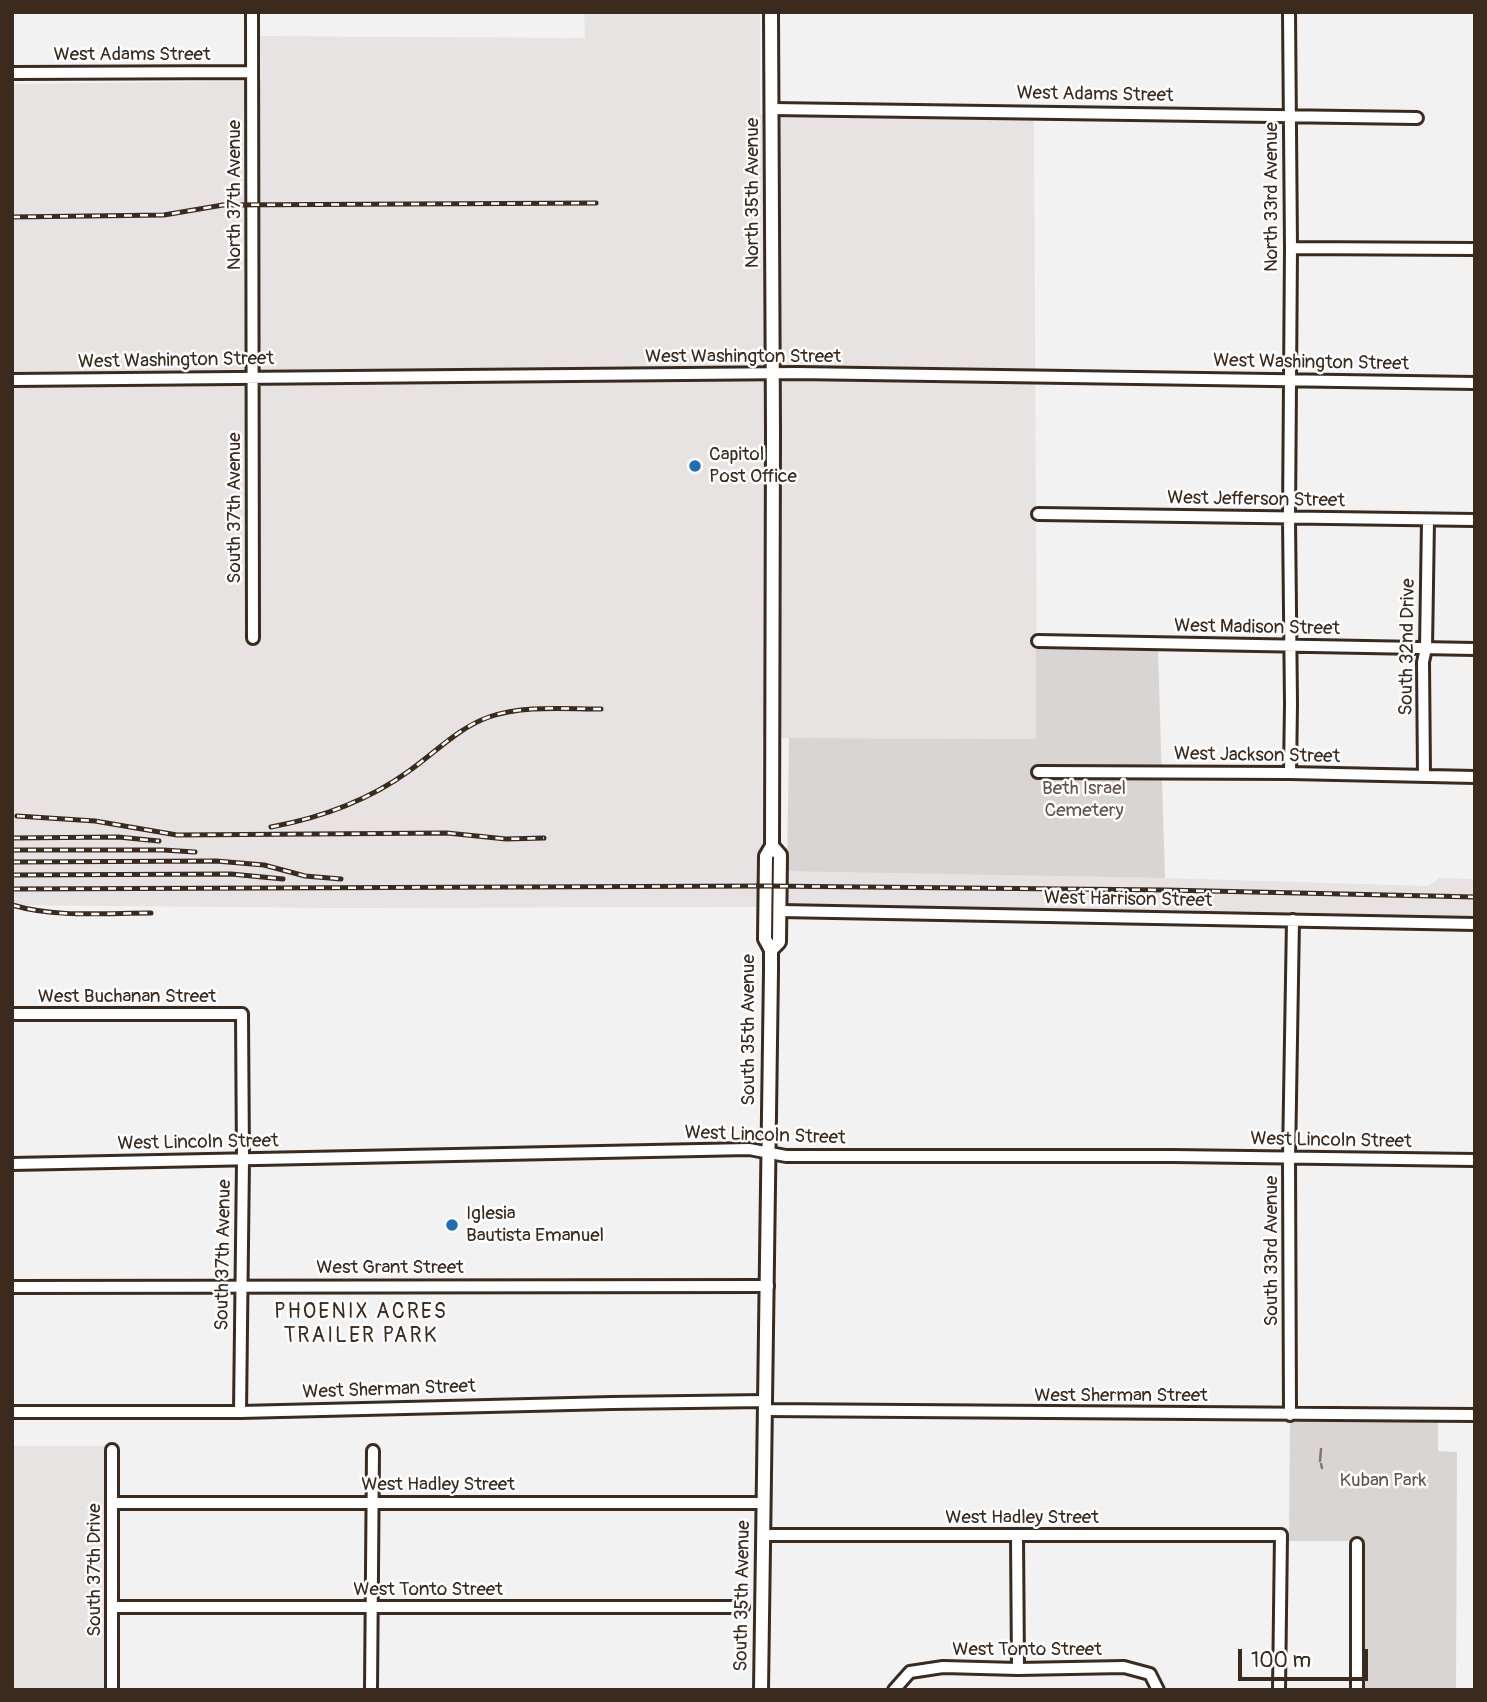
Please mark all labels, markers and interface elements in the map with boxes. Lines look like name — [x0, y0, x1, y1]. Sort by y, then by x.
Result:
street label: West Adams Street — [53, 44, 211, 66]
street label: West Adams Street — [1016, 82, 1174, 108]
street label: North 35th Avenue — [742, 118, 764, 268]
street label: North 37th Avenue — [224, 120, 246, 270]
street label: North 33rd Avenue — [1261, 122, 1283, 272]
street label: West Washington Street — [645, 346, 841, 368]
street label: West Washington Street — [78, 348, 274, 374]
street label: West Washington Street — [1213, 350, 1409, 376]
street label: South 37th Avenue — [224, 432, 246, 584]
place label: Capitol Post Office — [709, 444, 797, 488]
marker: Capitol Post Office — [687, 458, 703, 474]
street label: West Jefferson Street — [1167, 487, 1345, 513]
street label: South 32nd Drive — [1395, 578, 1421, 716]
street label: West Madison Street — [1174, 615, 1340, 641]
street label: West Jackson Street — [1174, 743, 1340, 769]
park label: Beth Israel Cemetery — [1042, 778, 1126, 822]
street label: West Harrison Street — [1044, 887, 1212, 913]
street label: South 35th Avenue — [738, 954, 760, 1106]
street label: West Buchanan Street — [38, 986, 216, 1008]
street label: West Lincoln Street — [684, 1122, 846, 1150]
street label: West Lincoln Street — [1250, 1128, 1412, 1154]
street label: West Lincoln Street — [117, 1130, 279, 1156]
street label: South 33rd Avenue — [1261, 1176, 1283, 1326]
street label: South 37th Avenue — [211, 1179, 237, 1331]
place label: Iglesia Bautista Emanuel — [466, 1203, 604, 1247]
marker: Iglesia Bautista Emanuel — [444, 1217, 460, 1233]
street label: West Grant Street — [316, 1257, 464, 1279]
district label: PHOENIX ACRES TRAILER PARK — [276, 1300, 446, 1350]
street label: West Sherman Street — [302, 1376, 476, 1404]
street label: West Sherman Street — [1034, 1385, 1208, 1407]
park label: Kuban Park — [1340, 1470, 1426, 1492]
street label: West Hadley Street — [361, 1474, 515, 1496]
street label: South 37th Drive — [84, 1503, 106, 1637]
street label: West Hadley Street — [945, 1507, 1099, 1529]
street label: South 35th Avenue — [730, 1520, 756, 1672]
street label: West Tonto Street — [353, 1579, 503, 1601]
scale bar — [1242, 1636, 1372, 1680]
street label: West Tonto Street — [952, 1639, 1102, 1661]
text: 100 m — [1251, 1647, 1311, 1674]

